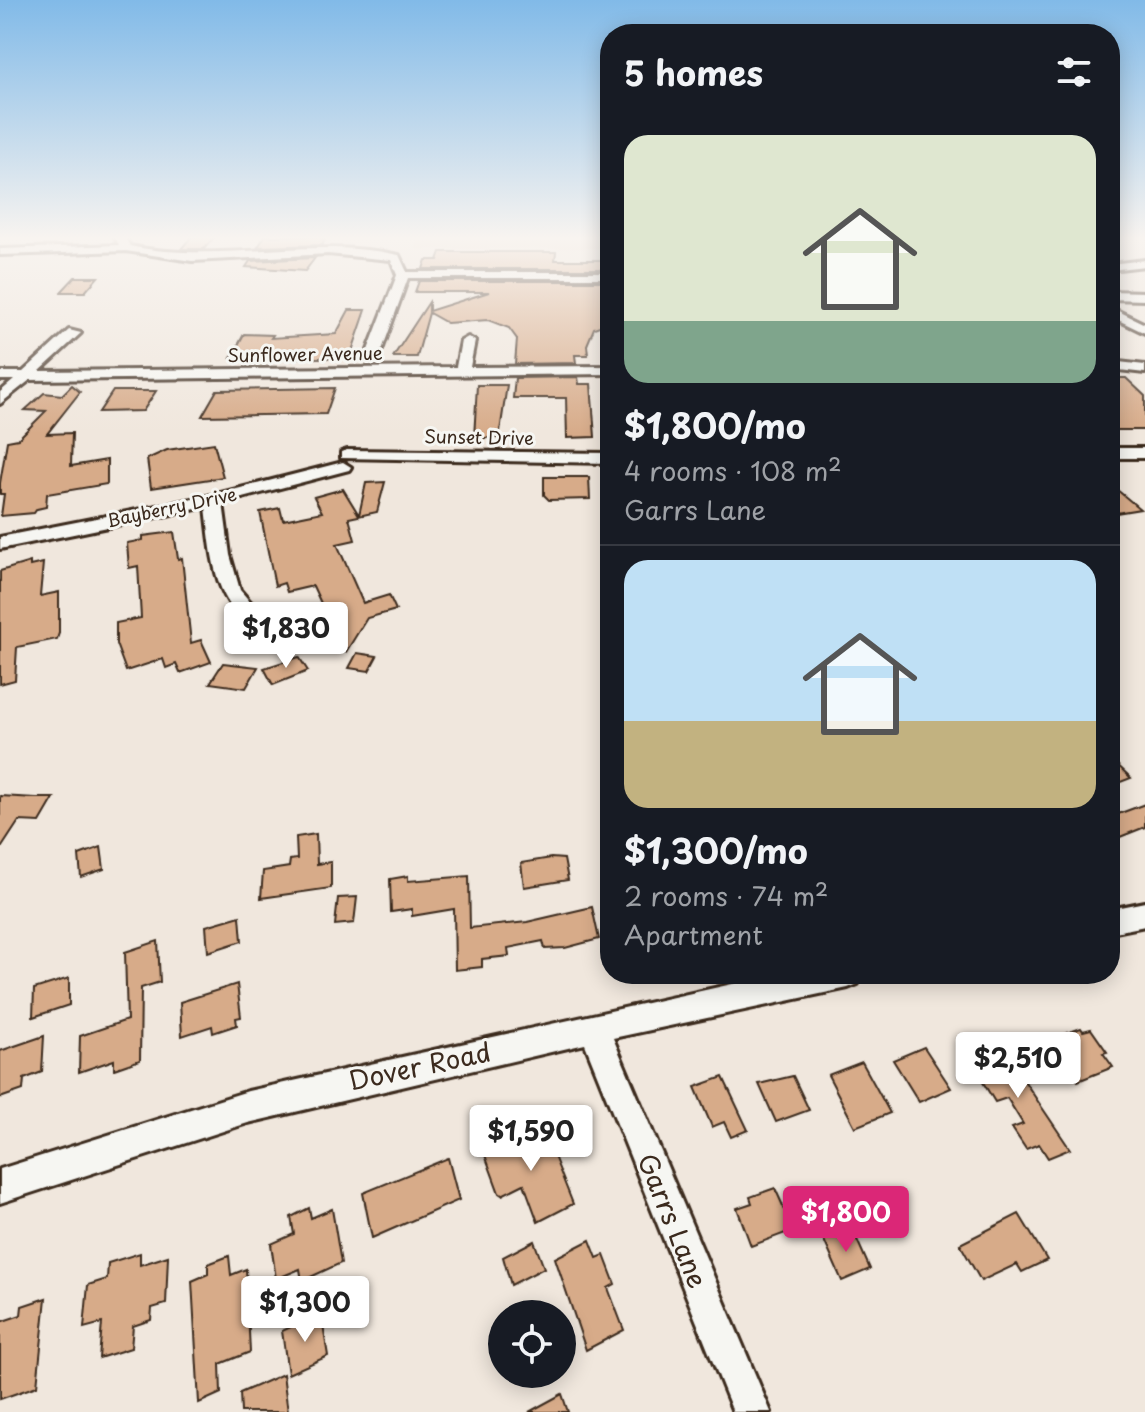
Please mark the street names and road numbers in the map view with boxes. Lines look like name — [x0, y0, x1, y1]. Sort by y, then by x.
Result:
street label: Sunflower Avenue — [227, 339, 383, 368]
street label: Sunset Drive — [424, 422, 534, 451]
street label: Bayberry Drive — [104, 480, 239, 533]
street label: Dover Road — [345, 1032, 494, 1100]
street label: Garrs Lane — [629, 1147, 718, 1294]

